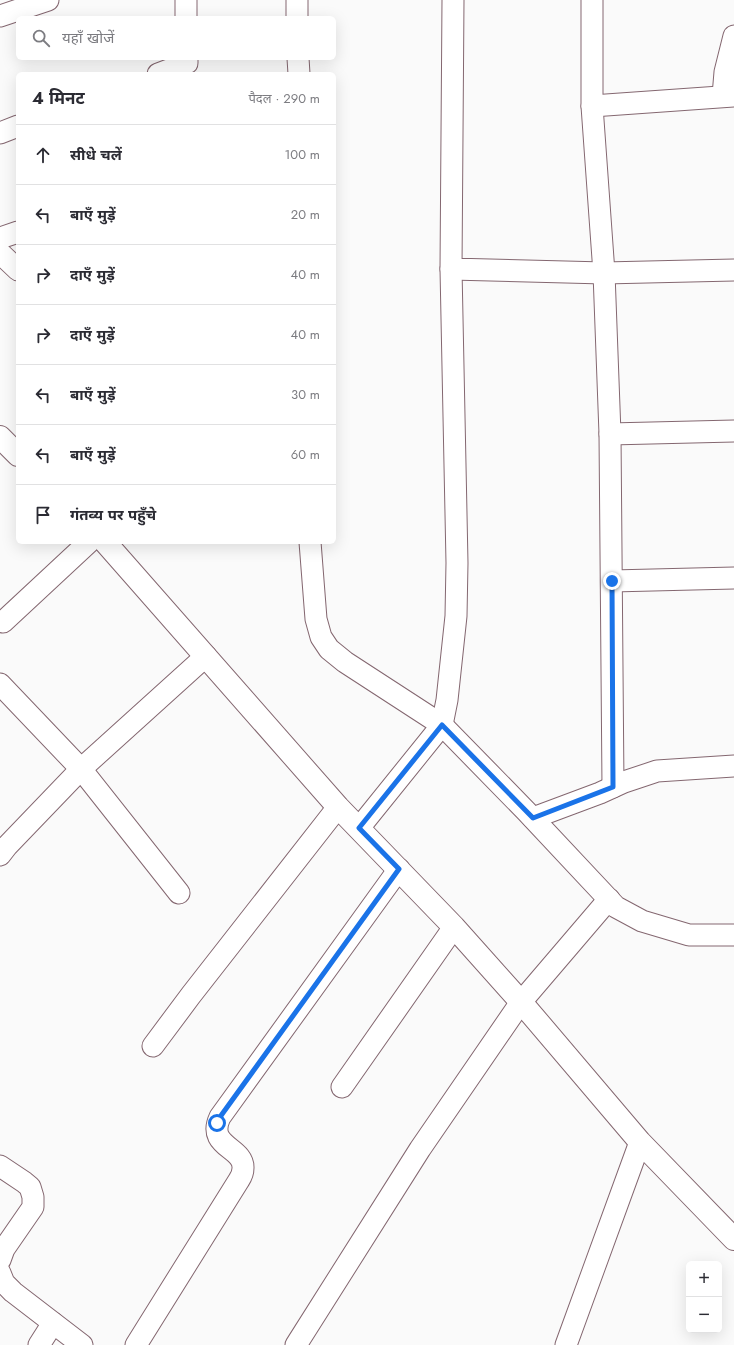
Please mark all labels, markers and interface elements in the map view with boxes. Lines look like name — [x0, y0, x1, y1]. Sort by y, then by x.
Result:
search box — [16, 16, 336, 60]
icon: search — [30, 27, 52, 49]
text: यहाँ खोजें — [62, 27, 114, 49]
text: 4 मिनट — [32, 86, 85, 110]
text: पैदल · 290 m — [248, 89, 320, 108]
icon: ahead — [32, 144, 54, 166]
text: सीधे चलें — [70, 144, 122, 166]
text: 100 m — [285, 145, 320, 164]
icon: left — [32, 204, 54, 226]
text: बाएँ मुड़ें — [70, 204, 116, 226]
text: 20 m — [291, 205, 320, 224]
icon: right — [32, 264, 54, 286]
text: दाएँ मुड़ें — [70, 264, 115, 286]
text: 40 m — [291, 265, 320, 284]
icon: right — [32, 324, 54, 346]
text: दाएँ मुड़ें — [70, 324, 115, 346]
text: 40 m — [291, 325, 320, 344]
icon: left — [32, 384, 54, 406]
text: बाएँ मुड़ें — [70, 384, 116, 406]
text: 30 m — [291, 385, 320, 404]
icon: left — [32, 444, 54, 466]
text: बाएँ मुड़ें — [70, 444, 116, 466]
text: 60 m — [291, 445, 320, 464]
icon: arrive — [32, 504, 54, 526]
text: गंतव्य पर पहुँचे — [70, 504, 156, 526]
route end — [603, 572, 621, 590]
route start — [208, 1114, 226, 1132]
map controls — [686, 1261, 722, 1333]
button: + — [686, 1261, 722, 1297]
button: − — [686, 1297, 722, 1333]

